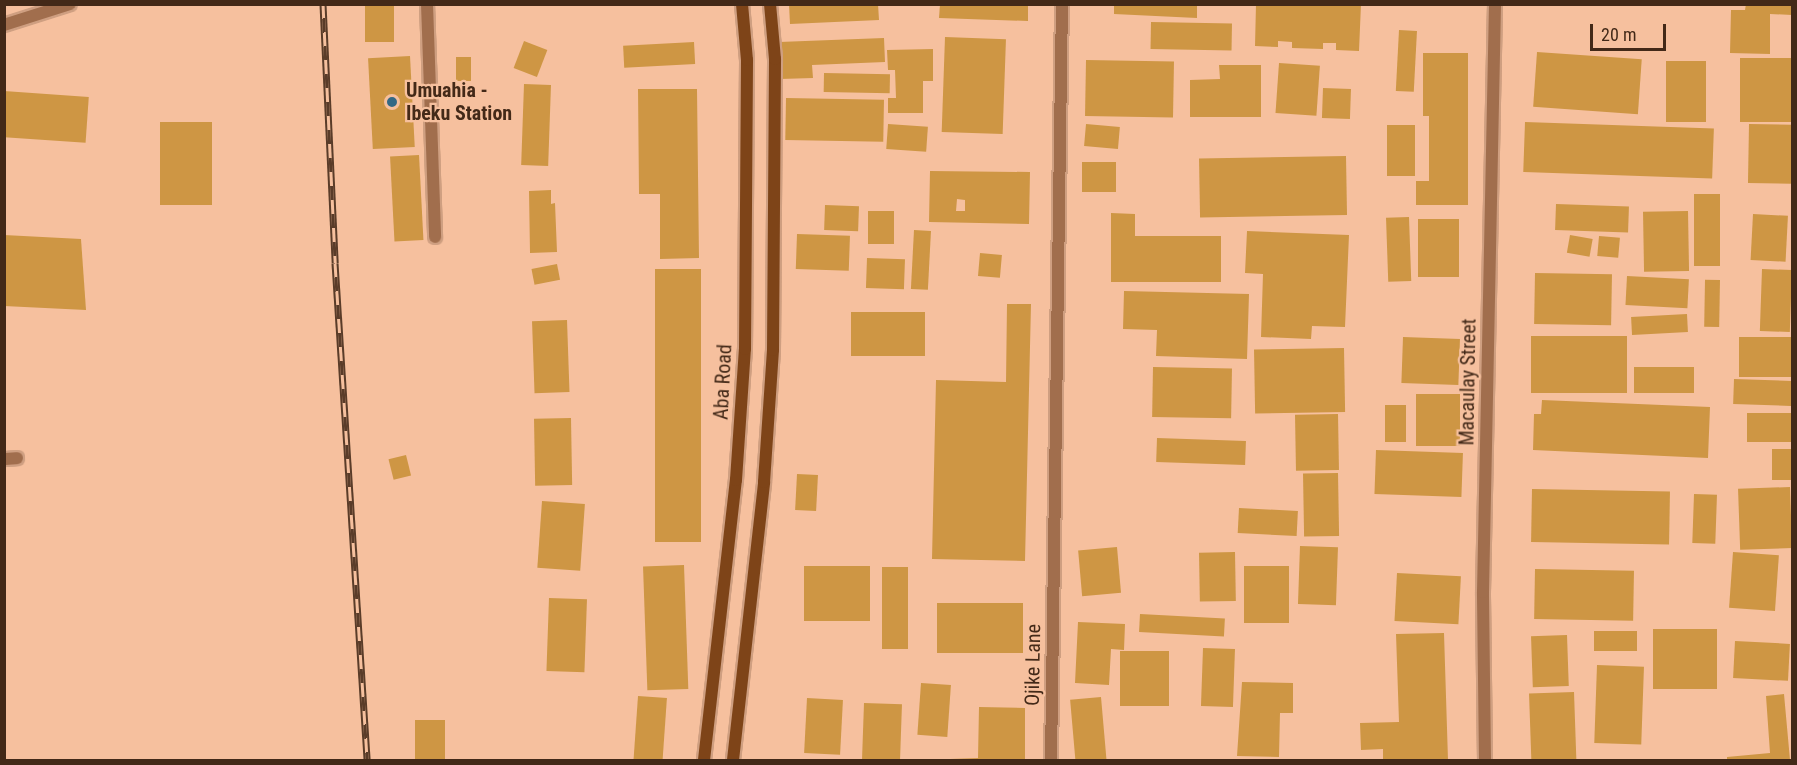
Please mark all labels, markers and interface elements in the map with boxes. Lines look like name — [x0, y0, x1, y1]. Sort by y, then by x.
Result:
scale bar — [1593, 12, 1670, 50]
text: 20 m — [1601, 24, 1636, 45]
place label: Umuahia - Ibeku Station — [406, 78, 512, 125]
marker: Umuahia - Ibeku Station — [383, 93, 401, 111]
street label: Macaulay Street — [1455, 318, 1481, 446]
street label: Aba Road — [709, 344, 737, 420]
street label: Ojike Lane — [1020, 624, 1046, 706]

